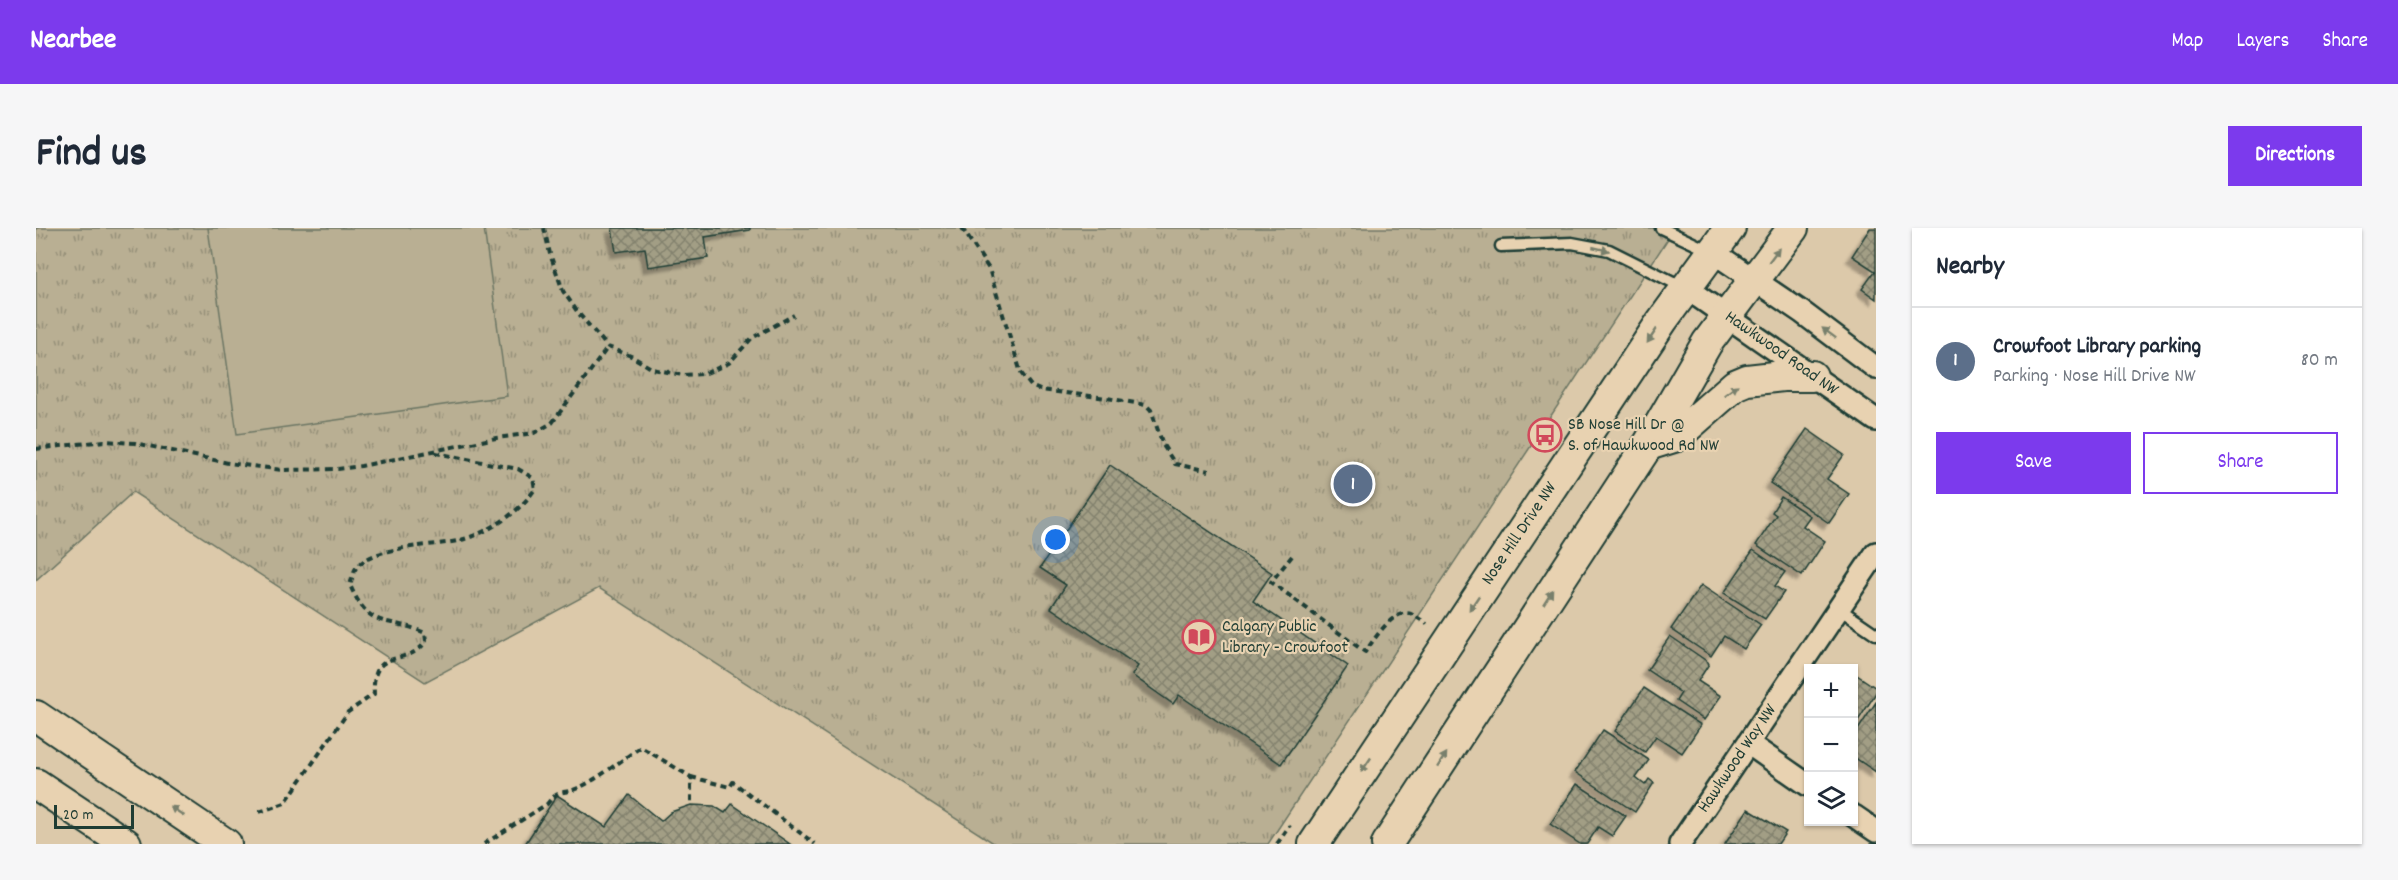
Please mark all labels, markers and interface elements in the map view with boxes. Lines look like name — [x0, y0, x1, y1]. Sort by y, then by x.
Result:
text: Nearbee — [30, 22, 116, 62]
text: Map — [2172, 27, 2203, 57]
text: Layers — [2236, 27, 2289, 57]
text: Share — [2322, 27, 2368, 57]
text: Find us — [36, 126, 147, 186]
button: Directions — [2228, 126, 2362, 186]
one-way arrow — [1592, 244, 1610, 254]
one-way arrow — [1768, 247, 1780, 263]
text: Nearby — [1936, 249, 2004, 286]
street label: Hawkwood Road NW — [1719, 305, 1844, 403]
one-way arrow — [1646, 327, 1658, 343]
one-way arrow — [1822, 327, 1837, 339]
text: Crowfoot Library parking — [1993, 332, 2201, 363]
text: 1 — [1953, 347, 1958, 375]
text: 80 m — [2301, 347, 2338, 375]
text: Parking · Nose Hill Drive NW — [1993, 363, 2196, 391]
one-way arrow — [1723, 385, 1738, 397]
place label: SB Nose Hill Dr @ S. of Hawkwood Rd NW — [1568, 413, 1720, 459]
bus stop icon: SB Nose Hill Dr @ S. of Hawkwood Rd NW — [1527, 417, 1563, 453]
button: Save — [1936, 432, 2131, 494]
button: Share — [2143, 432, 2338, 494]
pin: 1 — [1334, 462, 1372, 506]
street label: Nose Hill Drive NW — [1476, 477, 1564, 591]
your location — [1041, 525, 1070, 554]
one-way arrow — [1543, 588, 1554, 605]
one-way arrow — [1469, 595, 1480, 611]
place label: Calgary Public Library - Crowfoot — [1222, 615, 1348, 661]
library icon: Calgary Public Library - Crowfoot — [1181, 619, 1217, 655]
map controls — [1804, 664, 1858, 826]
button: + — [1804, 664, 1858, 718]
street label: Hawkwood Way NW — [1692, 699, 1784, 818]
button: − — [1804, 718, 1858, 772]
one-way arrow — [1436, 752, 1447, 768]
one-way arrow — [1361, 757, 1372, 774]
button: layers — [1804, 772, 1858, 826]
scale bar — [54, 802, 134, 830]
text: 20 m — [63, 804, 93, 827]
one-way arrow — [169, 806, 185, 817]

